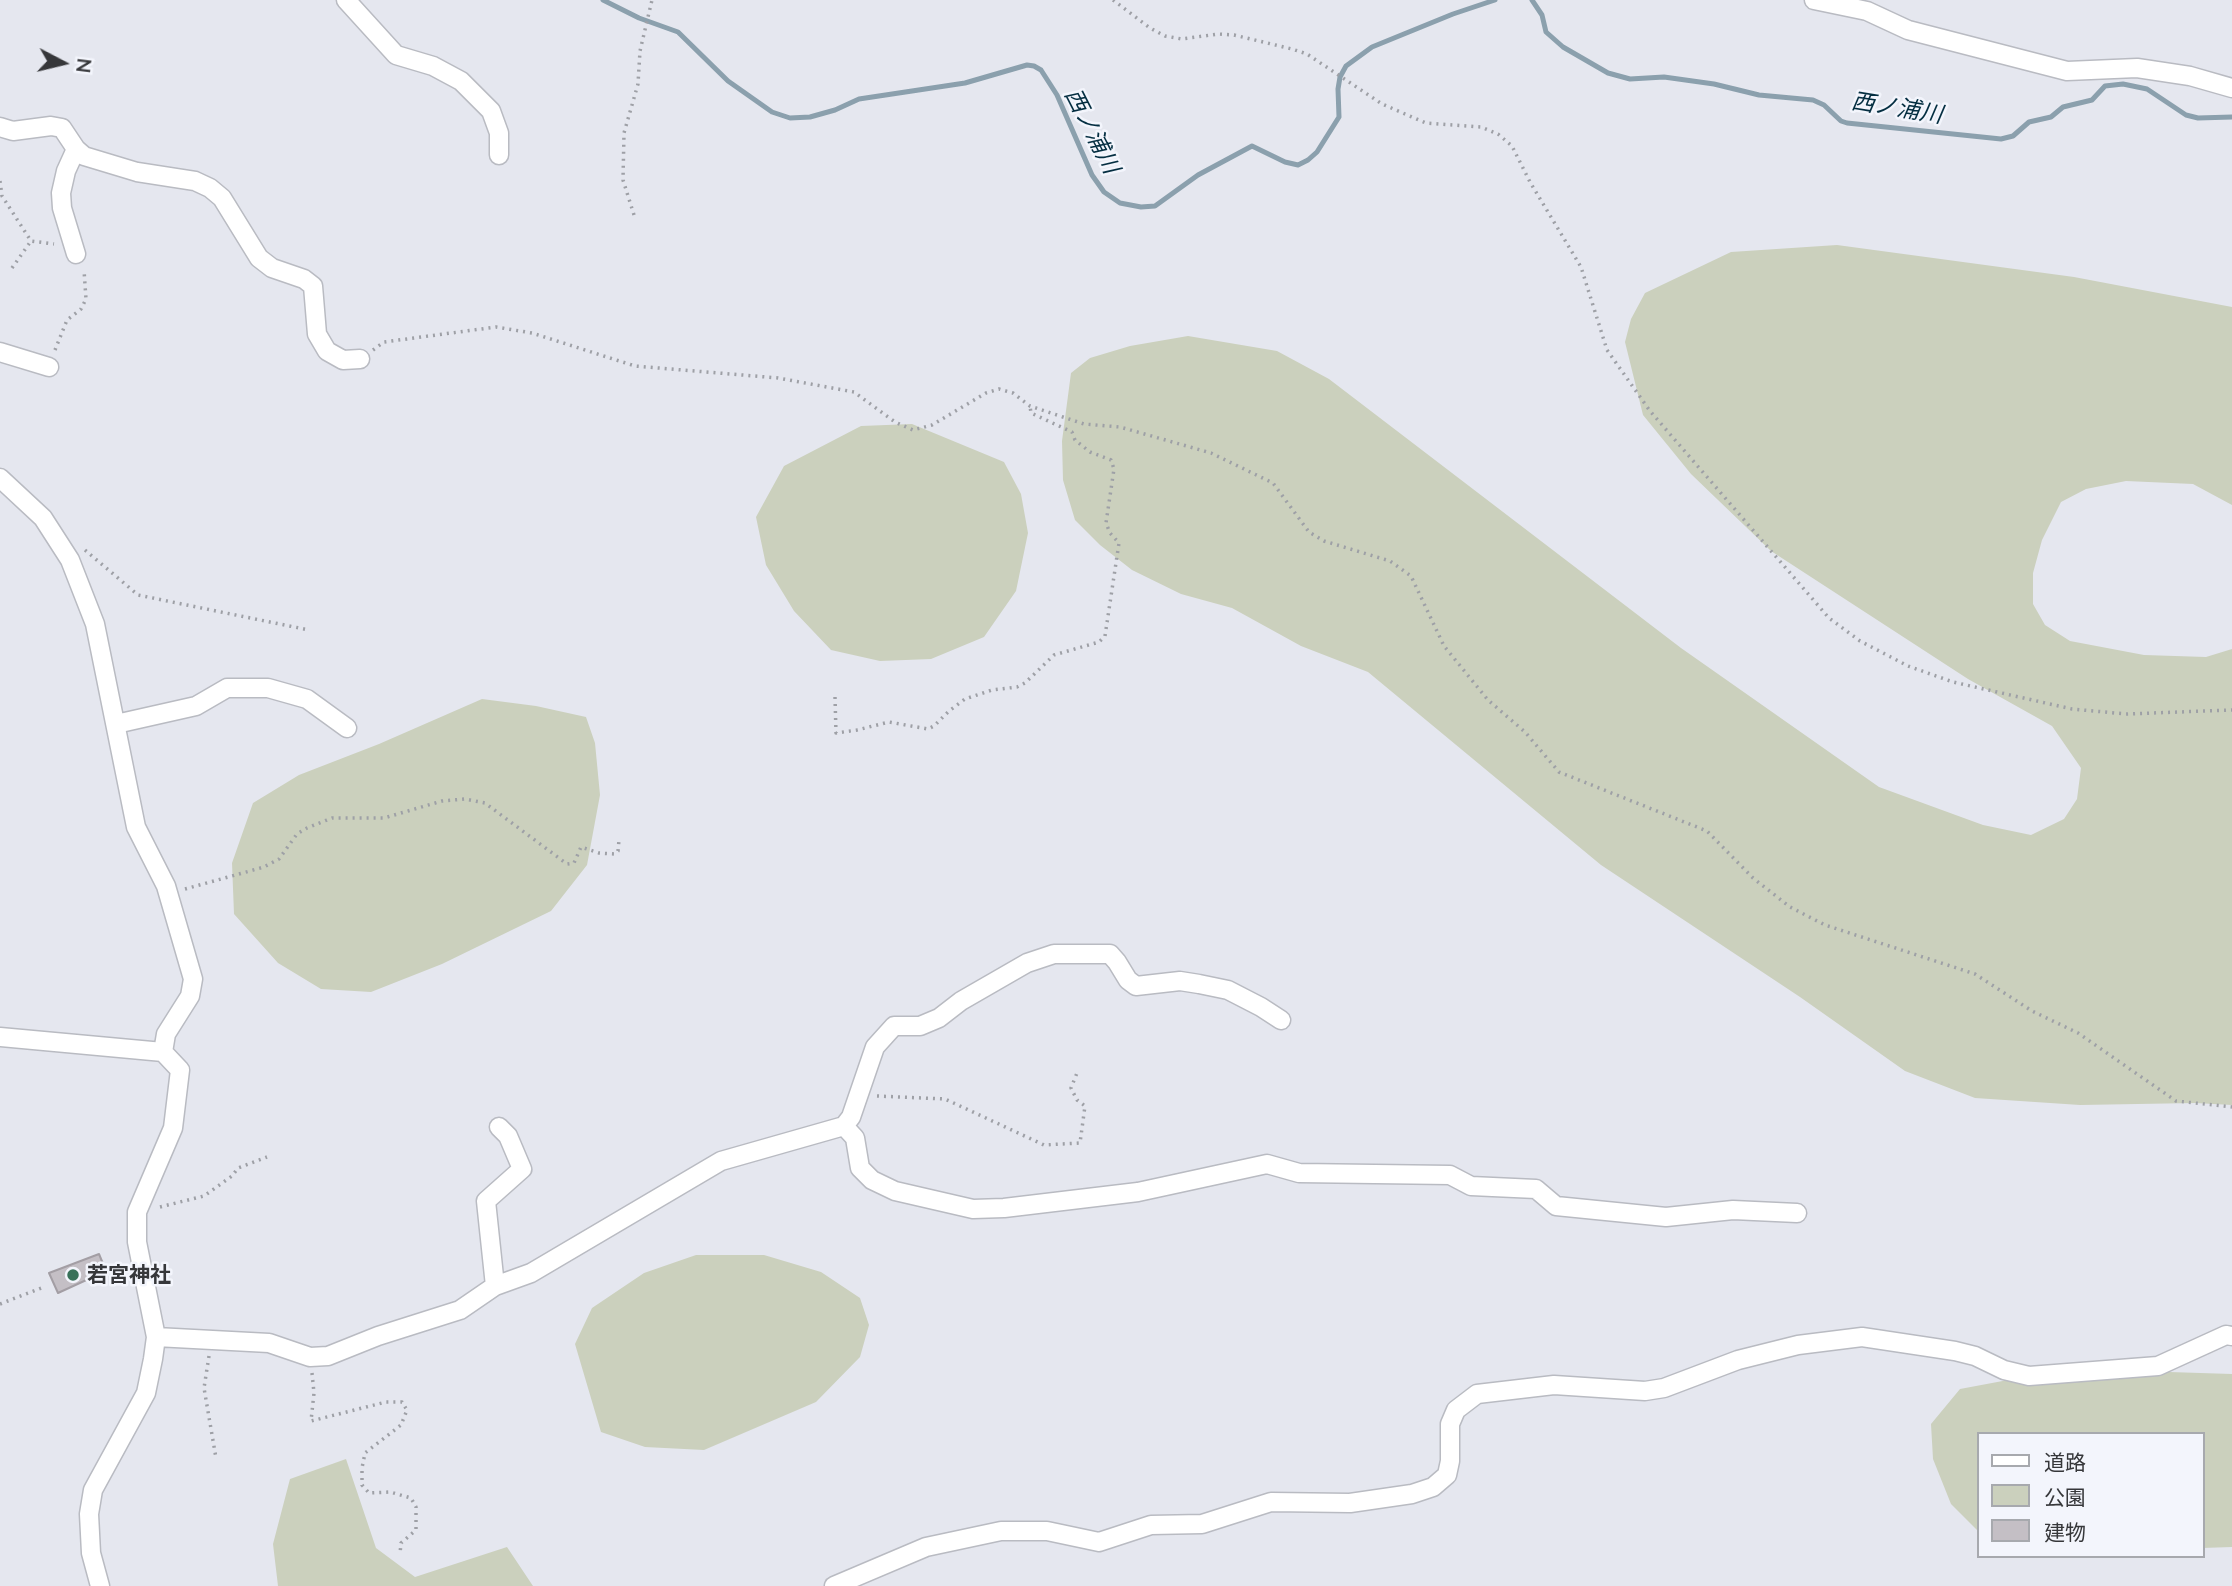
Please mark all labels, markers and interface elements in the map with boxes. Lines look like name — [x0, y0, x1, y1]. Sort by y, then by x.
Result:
north arrow — [28, 28, 98, 98]
text: N — [72, 57, 97, 74]
water label: 西ノ浦川 — [1059, 84, 1125, 178]
water label: 西ノ浦川 — [1849, 87, 1945, 129]
place label: 若宮神社 — [87, 1262, 171, 1288]
marker: 若宮神社 — [65, 1267, 81, 1283]
legend — [1976, 1432, 2204, 1558]
text: 道路 — [2044, 1449, 2086, 1474]
text: 公園 — [2044, 1484, 2086, 1509]
text: 建物 — [2044, 1519, 2086, 1544]

